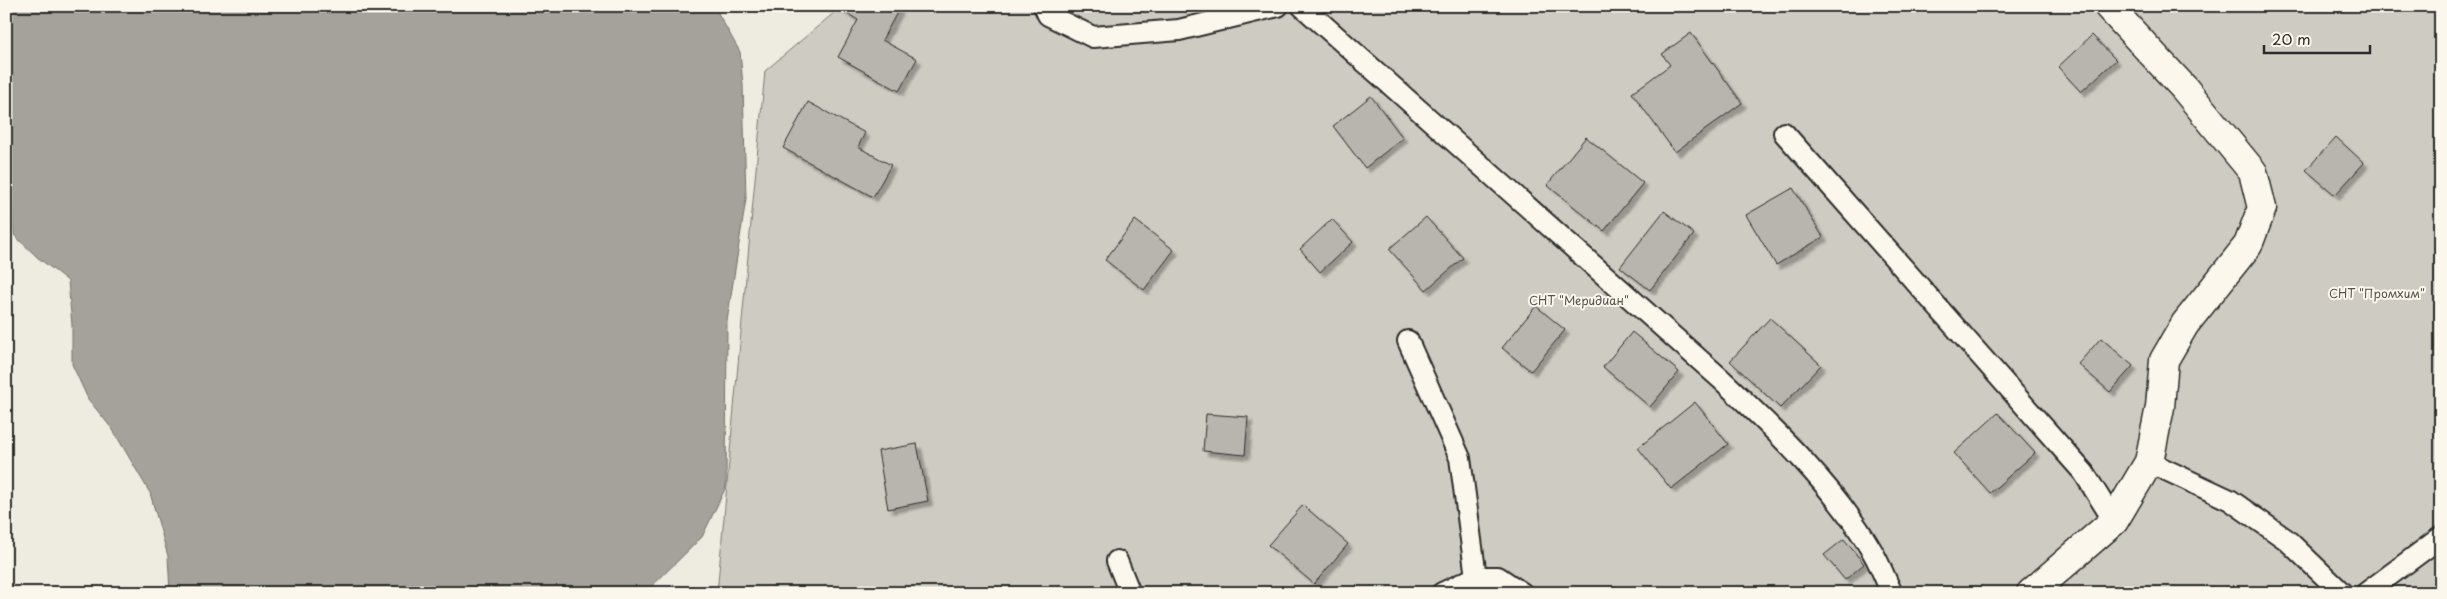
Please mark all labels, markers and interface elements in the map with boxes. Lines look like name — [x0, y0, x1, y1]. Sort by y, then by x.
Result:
scale bar — [2264, 22, 2371, 54]
text: 20 m — [2272, 27, 2311, 50]
park label: СНТ "Промхим" — [2329, 284, 2425, 302]
park label: СНТ "Меридиан" — [1529, 291, 1629, 309]

